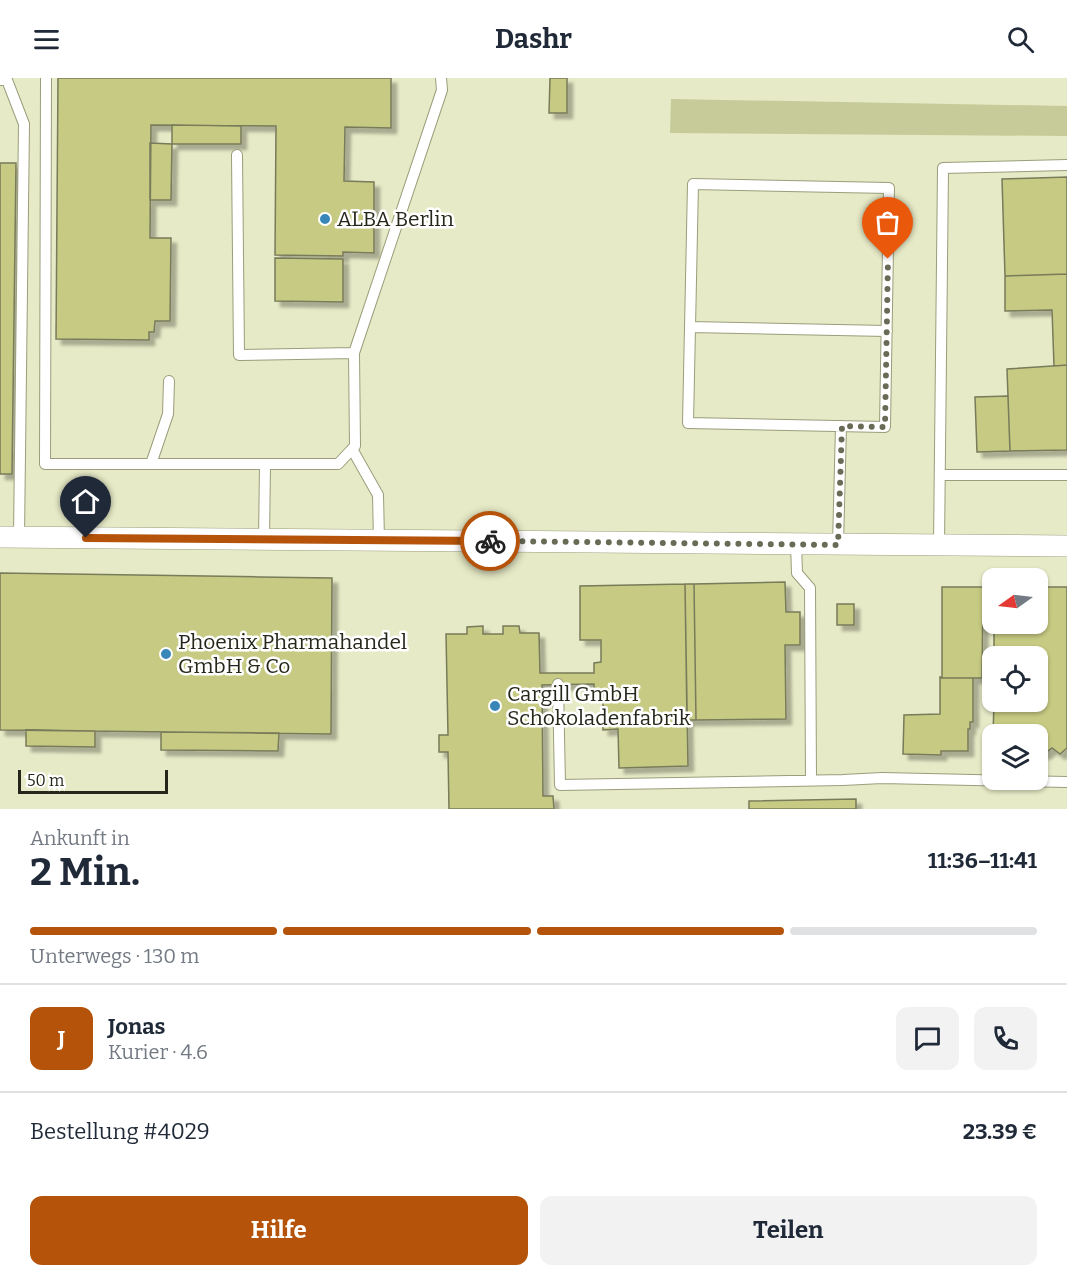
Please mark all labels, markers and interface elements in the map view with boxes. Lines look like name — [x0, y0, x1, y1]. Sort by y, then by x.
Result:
icon: menu — [30, 23, 63, 56]
text: Dashr — [495, 23, 572, 55]
icon: search — [1004, 23, 1037, 56]
pin — [862, 197, 913, 259]
place label: ALBA Berlin — [337, 206, 454, 232]
icon: bag — [871, 206, 904, 239]
marker: ALBA Berlin — [318, 212, 332, 226]
pin — [60, 476, 111, 538]
icon: home — [69, 485, 102, 518]
courier — [460, 511, 520, 571]
icon: bike — [474, 525, 507, 558]
north arrow — [982, 568, 1048, 634]
map controls — [982, 568, 1048, 790]
place label: Phoenix Pharmahandel GmbH & Co — [178, 629, 407, 679]
button: locate — [982, 646, 1048, 712]
marker: Phoenix Pharmahandel GmbH & Co — [159, 647, 173, 661]
place label: Cargill GmbH Schokoladenfabrik — [507, 681, 691, 731]
marker: Cargill GmbH Schokoladenfabrik — [488, 699, 502, 713]
button: layers — [982, 724, 1048, 790]
scale bar — [18, 767, 168, 794]
text: 50 m — [27, 771, 64, 790]
text: Ankunft in — [30, 826, 130, 850]
text: 11:36–11:41 — [928, 847, 1037, 874]
text: 2 Min. — [30, 849, 140, 895]
text: Unterwegs · 130 m — [30, 944, 199, 968]
button: chat — [896, 1007, 959, 1070]
button: phone — [974, 1007, 1037, 1070]
text: Jonas — [108, 1013, 165, 1040]
text: J — [58, 1025, 65, 1052]
text: Kurier · 4.6 — [108, 1040, 208, 1064]
text: Bestellung #4029 — [30, 1118, 210, 1145]
text: 23.39 € — [963, 1118, 1037, 1145]
button: Hilfe — [30, 1196, 528, 1265]
button: Teilen — [540, 1196, 1037, 1265]

